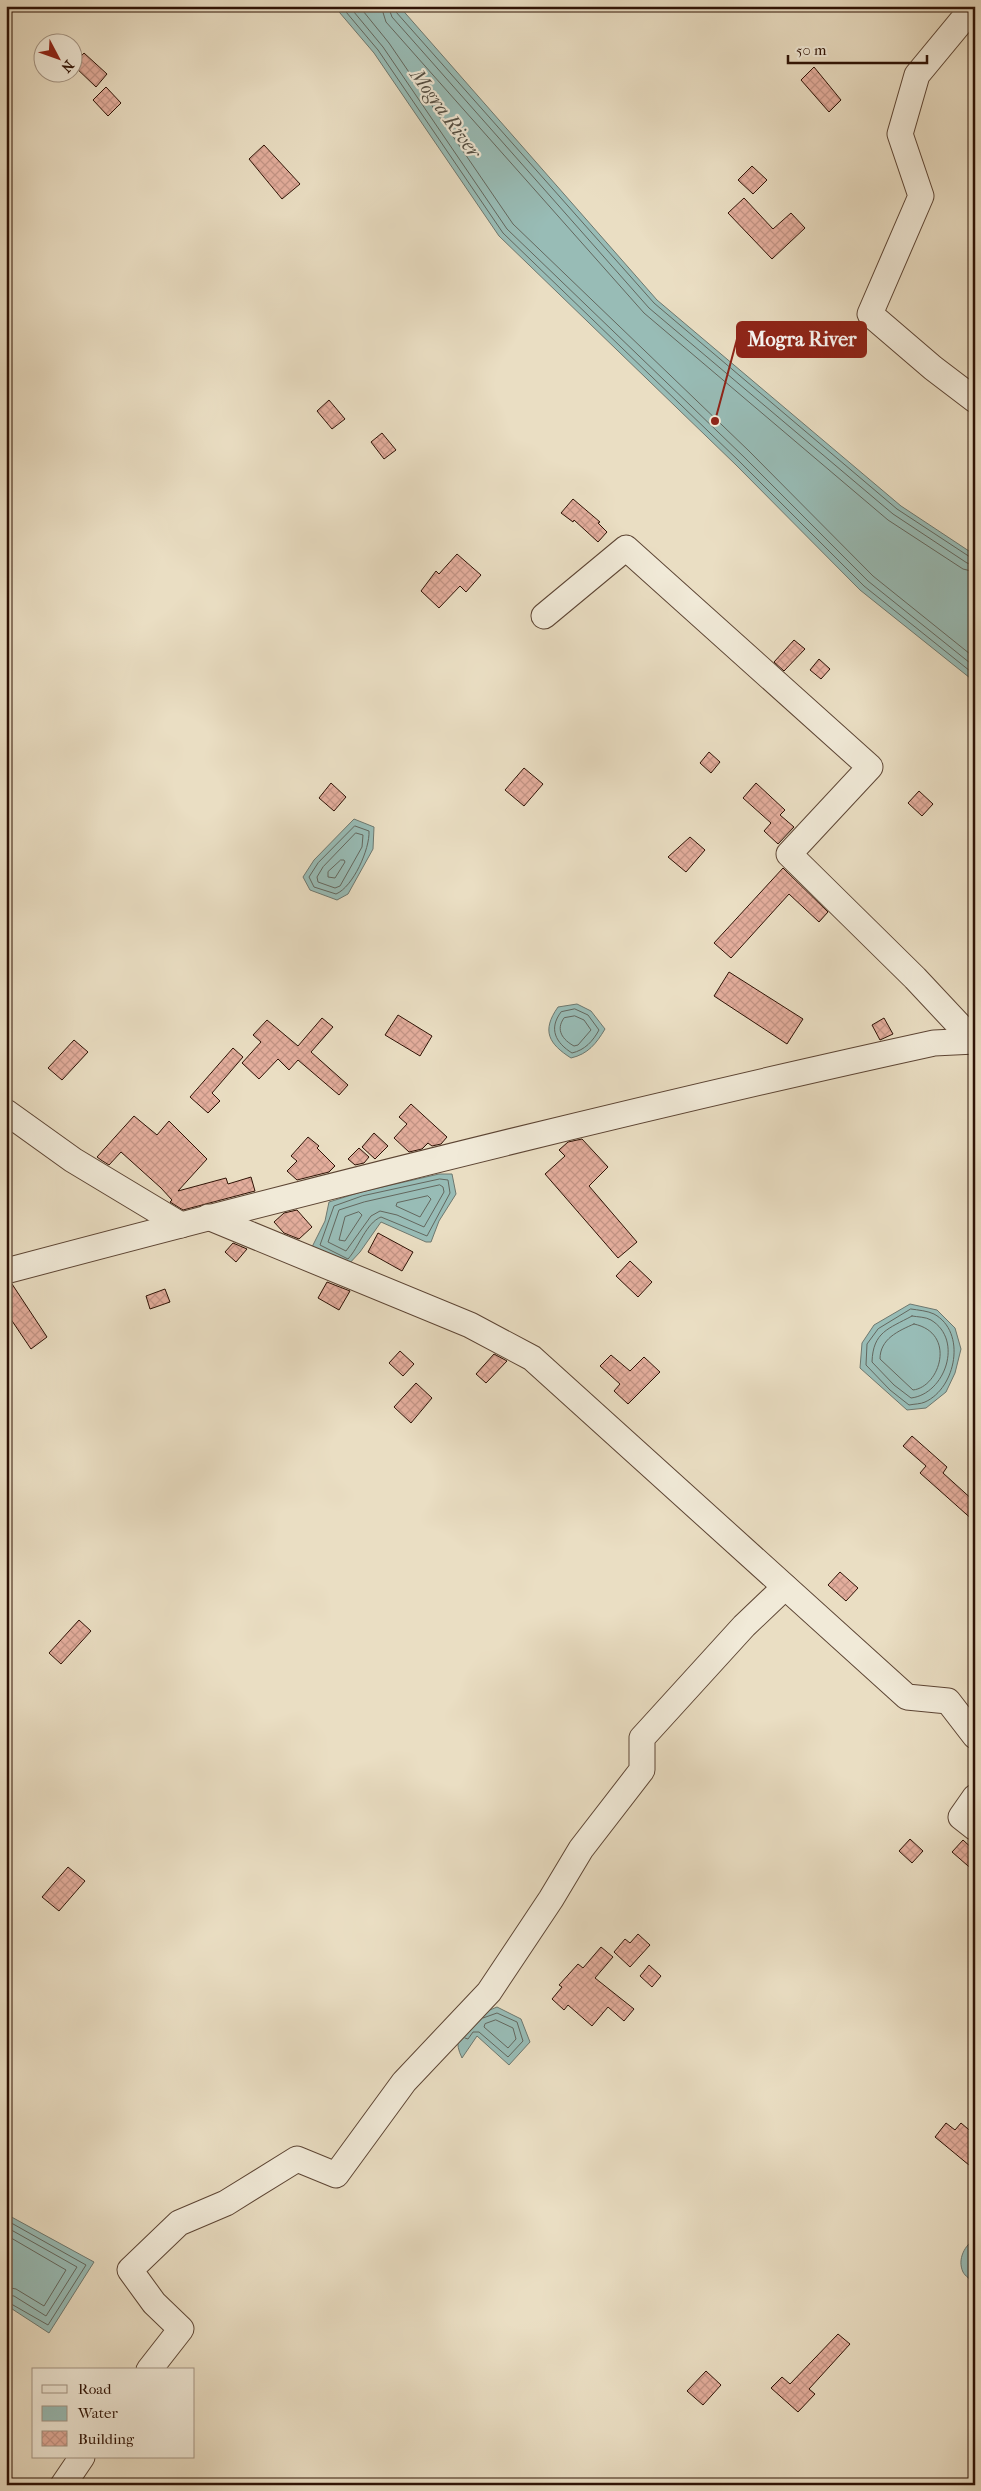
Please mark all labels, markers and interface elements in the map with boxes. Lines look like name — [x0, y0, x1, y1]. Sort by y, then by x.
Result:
north arrow — [32, 32, 82, 82]
scale bar — [788, 32, 927, 64]
text: 50 m — [796, 41, 827, 59]
text: N — [57, 57, 77, 76]
water label: Mogra River — [404, 62, 487, 164]
callout: Mogra River — [737, 322, 866, 357]
text: Mogra River — [746, 328, 857, 351]
legend — [32, 2368, 195, 2458]
text: Road — [78, 2380, 112, 2398]
text: Water — [77, 2404, 118, 2422]
text: Building — [78, 2430, 135, 2448]

